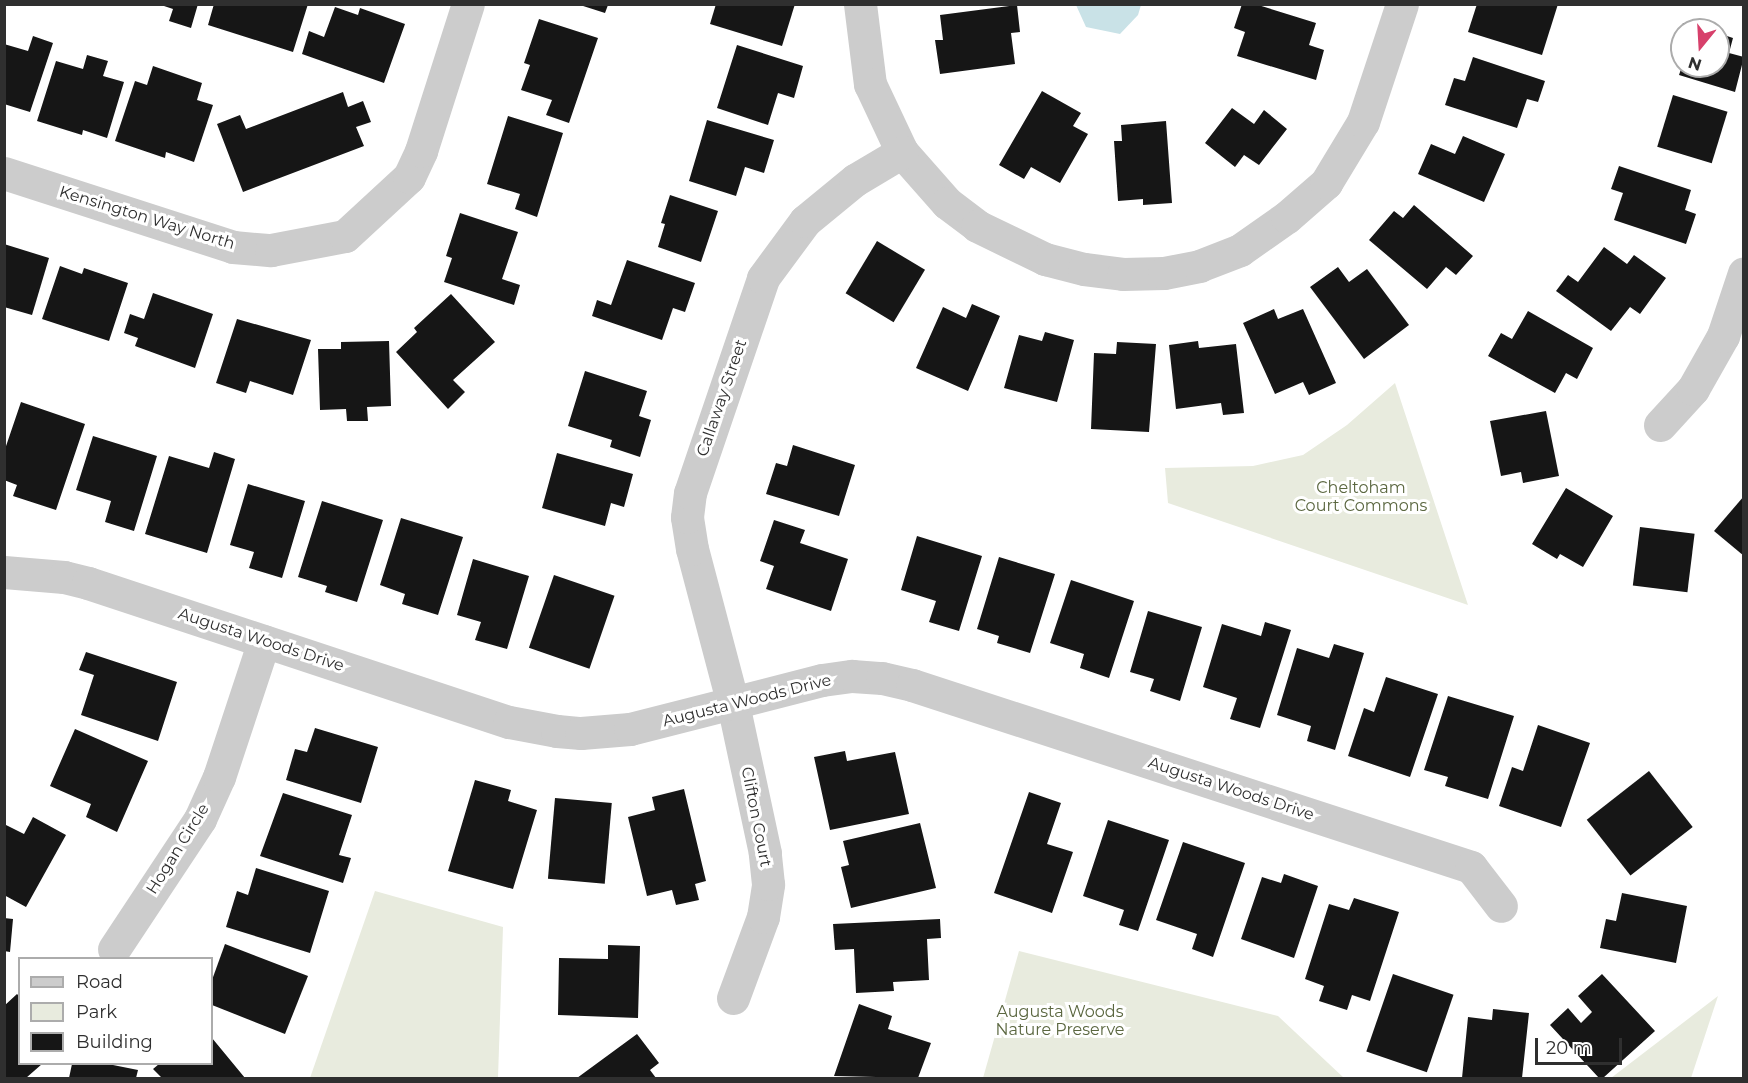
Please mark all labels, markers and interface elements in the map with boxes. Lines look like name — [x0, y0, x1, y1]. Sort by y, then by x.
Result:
north arrow — [1670, 18, 1730, 78]
text: N — [1686, 53, 1704, 75]
street label: Kensington Way North — [57, 182, 237, 254]
street label: Callaway Street — [693, 337, 751, 459]
park label: Cheltoham Court Commons — [1295, 478, 1427, 516]
street label: Augusta Woods Drive — [176, 604, 346, 676]
street label: Augusta Woods Drive — [661, 671, 833, 731]
street label: Augusta Woods Drive — [1146, 753, 1316, 825]
street label: Clifton Court — [737, 765, 775, 869]
street label: Hogan Circle — [143, 800, 213, 898]
legend — [18, 957, 213, 1065]
text: Road — [76, 971, 123, 993]
text: Park — [76, 1001, 117, 1023]
park label: Augusta Woods Nature Preserve — [996, 1002, 1124, 1040]
scale bar — [1538, 1026, 1625, 1064]
text: Building — [76, 1031, 153, 1053]
text: 20 m — [1546, 1037, 1592, 1059]

